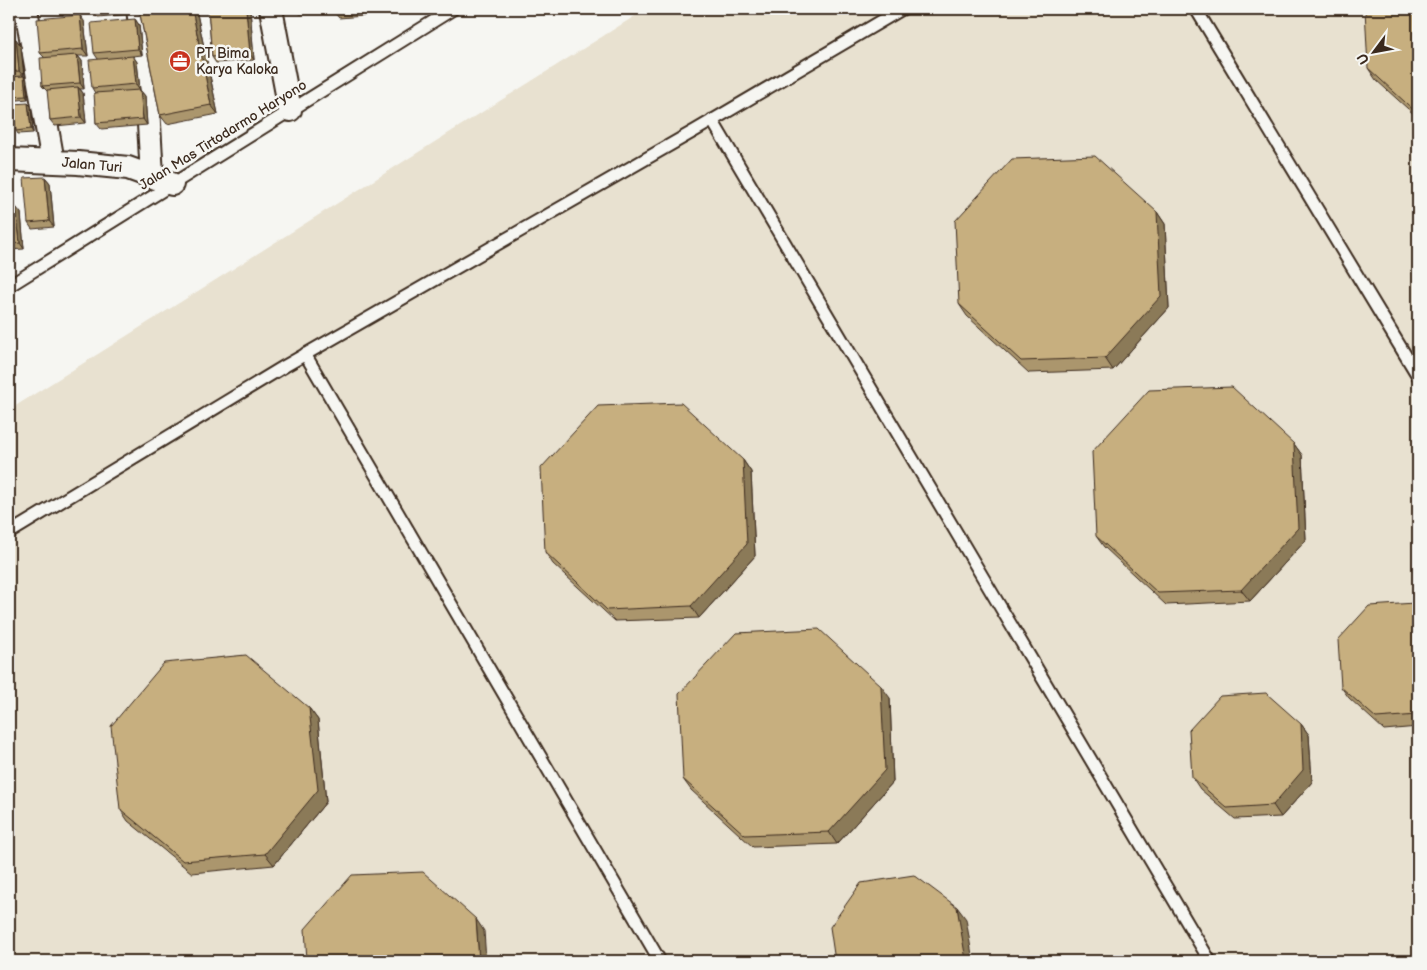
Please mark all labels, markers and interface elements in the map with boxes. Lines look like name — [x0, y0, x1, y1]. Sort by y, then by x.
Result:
north arrow — [1350, 28, 1400, 78]
place label: PT Bima Karya Kaloka — [196, 45, 279, 78]
office icon: PT Bima Karya Kaloka — [168, 49, 192, 73]
text: U — [1354, 50, 1373, 67]
street label: Jalan Mas Tirtodarmo Haryono — [136, 76, 310, 194]
street label: Jalan Turi — [61, 154, 123, 176]

